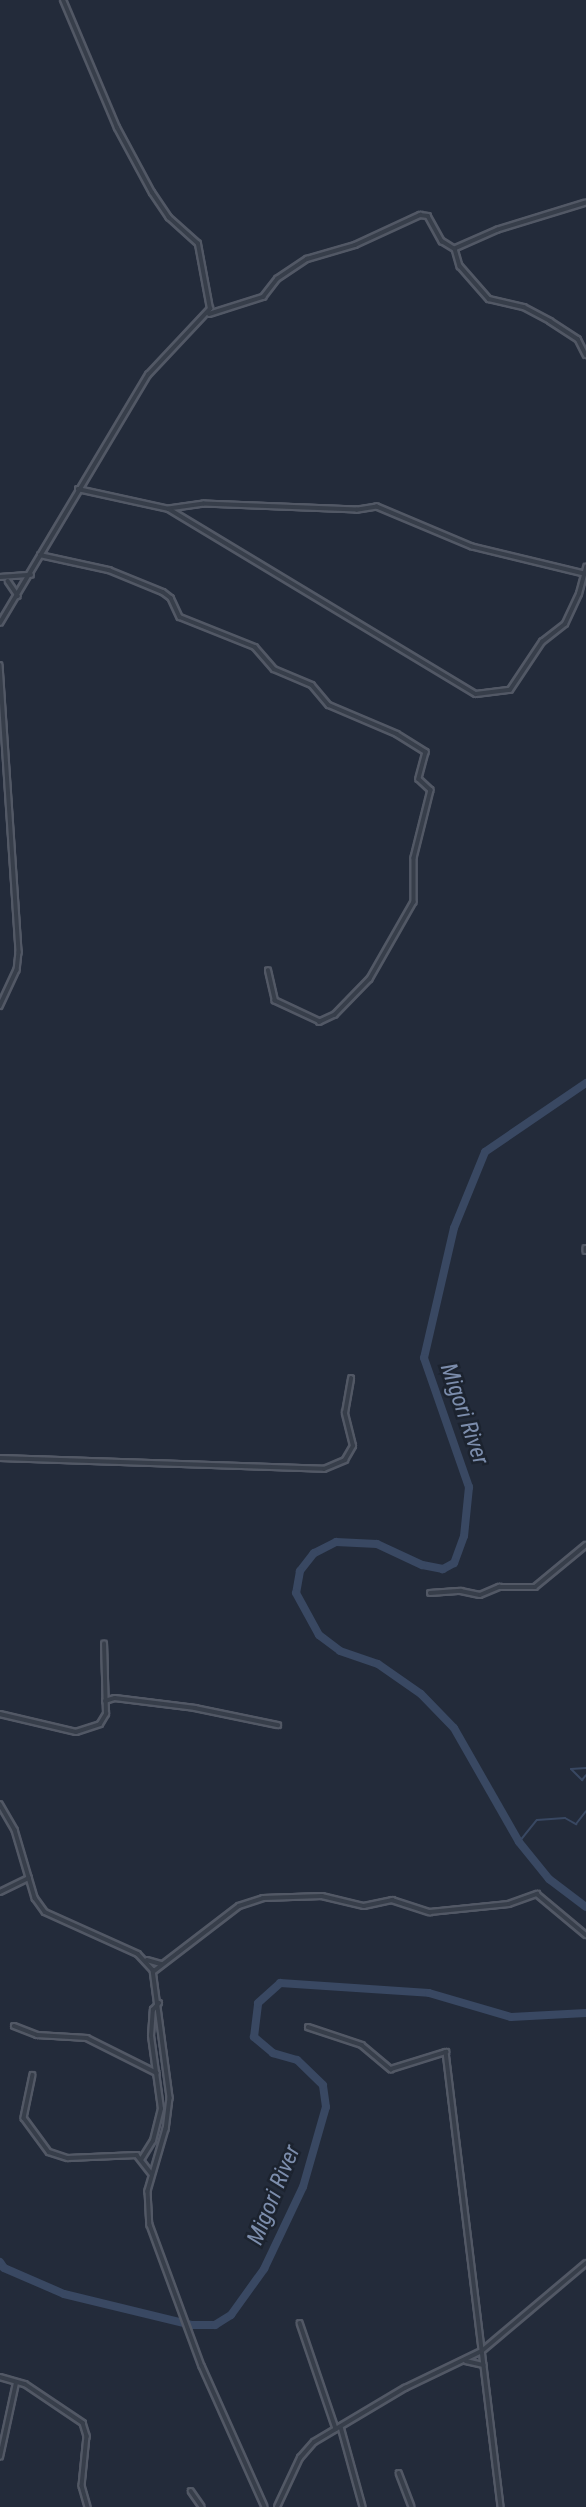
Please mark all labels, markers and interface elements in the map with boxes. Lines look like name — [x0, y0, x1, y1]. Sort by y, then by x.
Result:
water label: Migori River — [434, 1360, 494, 1468]
water label: Migori River — [242, 2141, 306, 2249]

